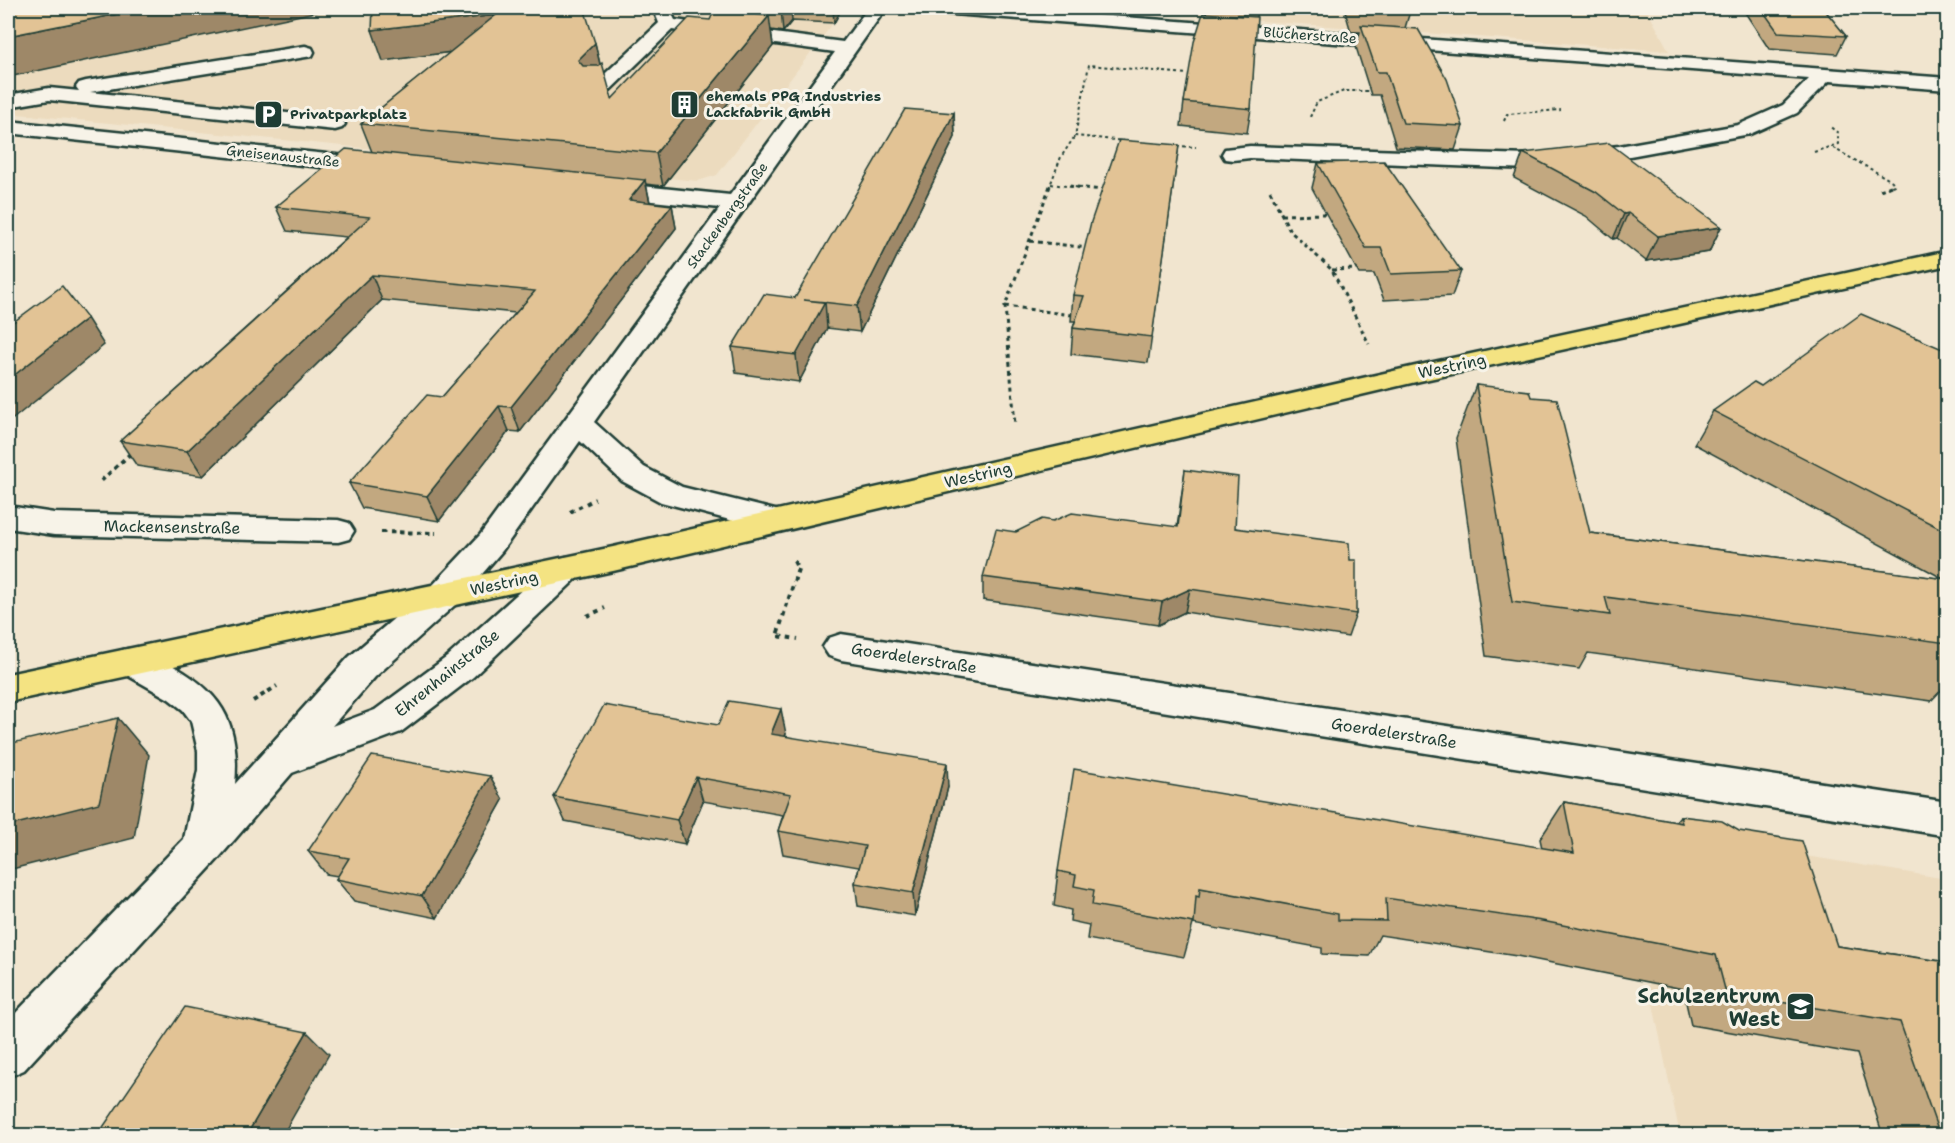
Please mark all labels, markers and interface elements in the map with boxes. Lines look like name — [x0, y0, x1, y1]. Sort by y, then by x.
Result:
street label: Blücherstraße — [1263, 23, 1357, 47]
place label: ehemals PPG Industries Lackfabrik GmbH — [706, 87, 881, 121]
building icon: ehemals PPG Industries Lackfabrik GmbH — [669, 88, 701, 120]
parking icon: Privatparkplatz — [253, 98, 285, 130]
place label: Privatparkplatz — [290, 105, 408, 123]
street label: Gneisenaustraße — [225, 141, 341, 171]
street label: Stackenbergstraße — [682, 158, 772, 272]
street label: Westring — [1416, 349, 1488, 383]
street label: Westring — [942, 457, 1014, 493]
street label: Mackensenstraße — [103, 515, 241, 539]
street label: Westring — [468, 566, 540, 600]
street label: Ehrenhainstraße — [390, 624, 504, 722]
street label: Goerdelerstraße — [850, 638, 978, 678]
street label: Goerdelerstraße — [1330, 713, 1458, 753]
place label: Schulzentrum West — [1638, 983, 1780, 1032]
school or university icon: Schulzentrum West — [1785, 991, 1817, 1023]

